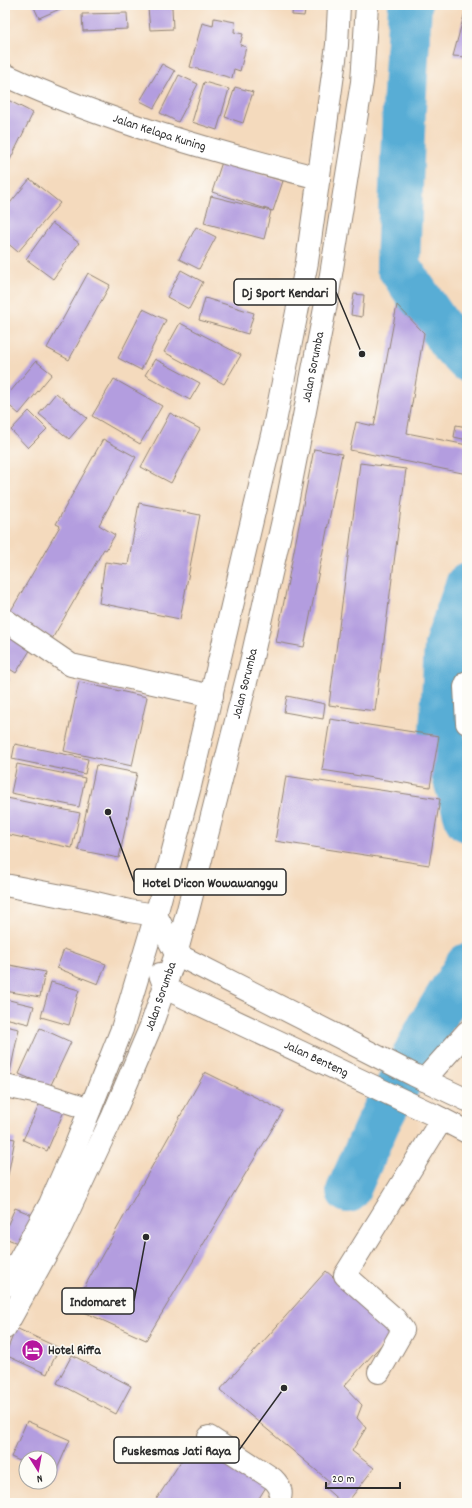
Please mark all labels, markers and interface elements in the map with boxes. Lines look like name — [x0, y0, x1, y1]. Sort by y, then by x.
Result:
street label: Jalan Kelapa Kuning — [110, 109, 208, 157]
callout: Dj Sport Kendari — [234, 279, 336, 305]
text: Dj Sport Kendari — [242, 284, 329, 304]
street label: Jalan Sorumba — [297, 329, 330, 404]
street label: Jalan Sorumba — [227, 646, 263, 721]
callout: Hotel D'icon Wowawanggu — [134, 869, 286, 895]
text: Hotel D'icon Wowawanggu — [142, 874, 278, 894]
street label: Jalan Sorumba — [140, 959, 182, 1034]
street label: Jalan Benteng — [281, 1036, 352, 1083]
callout: Indomaret — [62, 1288, 134, 1314]
text: Indomaret — [70, 1293, 127, 1313]
hotel icon: Hotel Riffa — [19, 1338, 45, 1364]
place label: Hotel Riffa — [48, 1342, 102, 1361]
callout: Puskesmas Jati Raya — [114, 1437, 239, 1463]
text: Puskesmas Jati Raya — [121, 1442, 232, 1462]
north arrow — [18, 1450, 58, 1490]
scale bar — [326, 1464, 400, 1490]
text: N — [35, 1469, 44, 1486]
text: 20 m — [332, 1471, 355, 1488]

